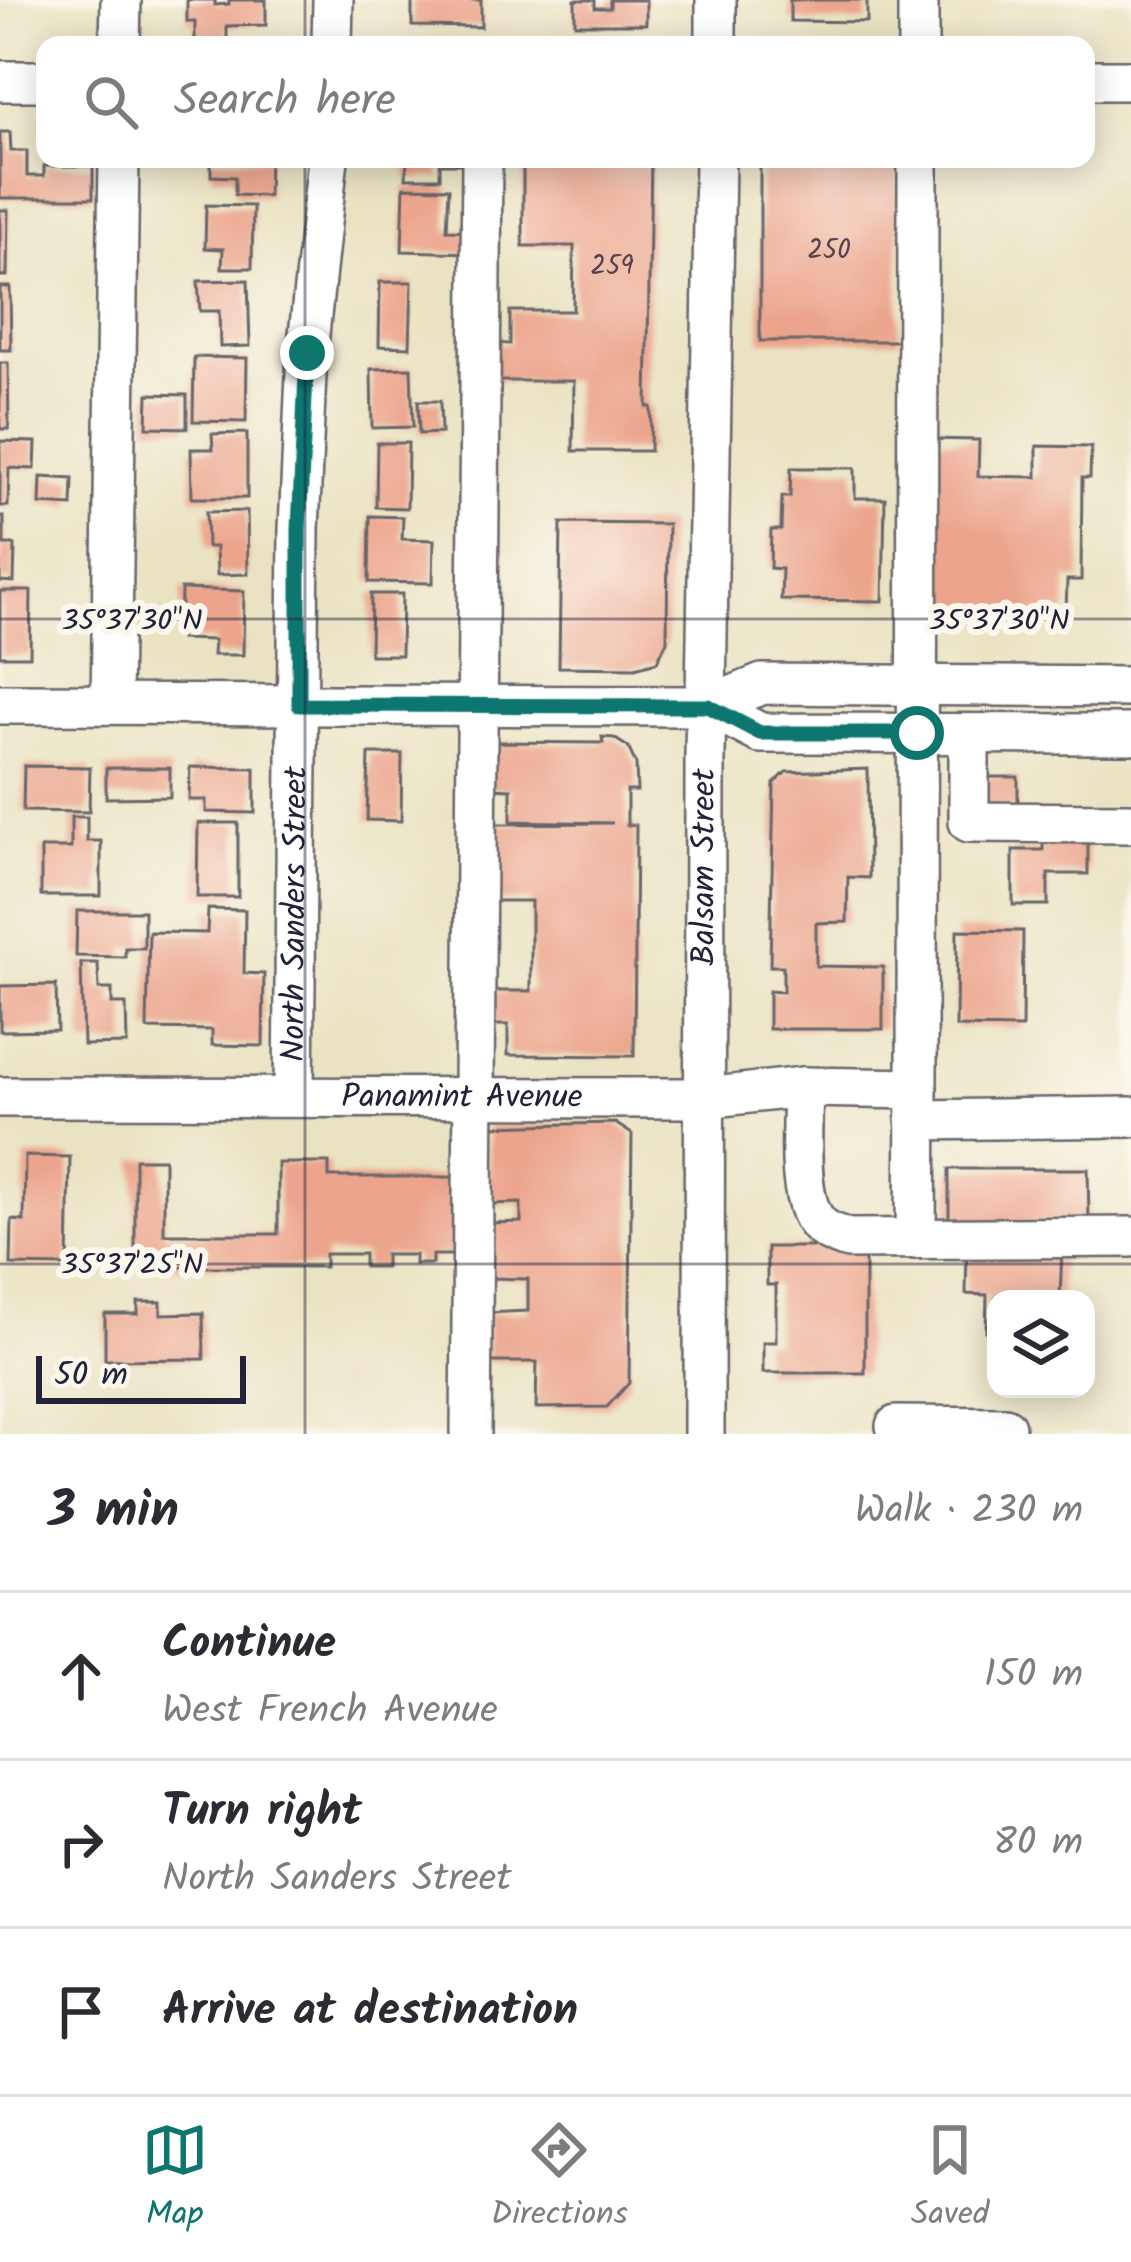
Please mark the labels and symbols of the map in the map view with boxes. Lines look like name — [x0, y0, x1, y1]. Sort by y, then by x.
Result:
house number: 250 — [807, 229, 851, 272]
house number: 259 — [590, 245, 634, 288]
route end — [280, 326, 334, 380]
text: 35°37'30"N — [61, 598, 203, 646]
text: 35°37'30"N — [928, 598, 1070, 646]
route start — [890, 706, 944, 760]
street label: North Sanders Street — [268, 765, 323, 1062]
street label: Balsam Street — [678, 767, 731, 966]
street label: Panamint Avenue — [341, 1071, 583, 1124]
text: 35°37'25"N — [61, 1242, 203, 1290]
scale bar — [36, 1350, 246, 1403]

